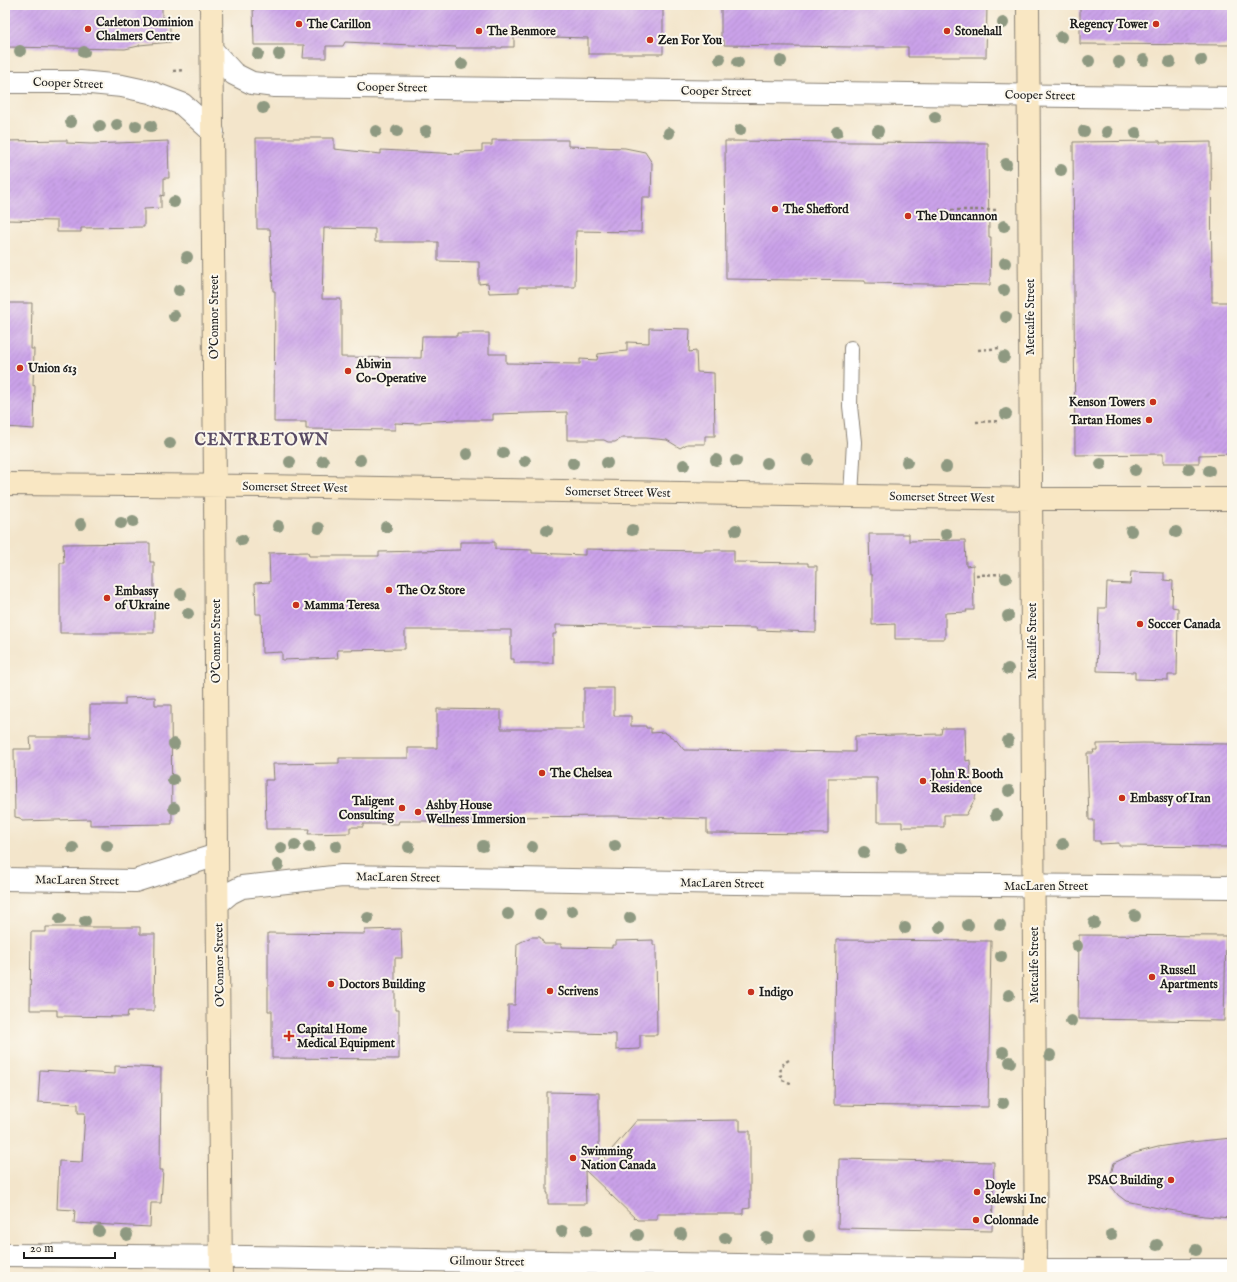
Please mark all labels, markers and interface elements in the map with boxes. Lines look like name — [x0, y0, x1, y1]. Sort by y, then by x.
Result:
place label: Carleton Dominion Chalmers Centre — [96, 15, 194, 44]
place label: The Carillon — [306, 17, 372, 32]
place label: Regency Tower — [1070, 17, 1149, 33]
marker: The Carillon — [294, 19, 304, 29]
marker: Regency Tower — [1151, 19, 1161, 29]
marker: Carleton Dominion Chalmers Centre — [83, 24, 93, 34]
place label: The Benmore — [486, 24, 556, 39]
place label: Stonehall — [955, 24, 1002, 39]
marker: The Benmore — [474, 26, 484, 36]
marker: Stonehall — [942, 26, 952, 36]
place label: Zen For You — [658, 33, 723, 48]
marker: Zen For You — [645, 35, 655, 45]
street label: Cooper Street — [33, 75, 103, 93]
street label: Cooper Street — [357, 79, 427, 97]
street label: Cooper Street — [681, 83, 751, 101]
street label: Cooper Street — [1005, 87, 1075, 105]
place label: The Shefford — [782, 202, 849, 217]
marker: The Shefford — [770, 204, 780, 214]
place label: The Duncannon — [915, 209, 998, 224]
marker: The Duncannon — [903, 211, 913, 221]
street label: O'Connor Street — [207, 275, 222, 359]
street label: Metcalfe Street — [1023, 279, 1038, 355]
place label: Abiwin Co-Operative — [355, 357, 427, 387]
place label: Union 613 — [27, 361, 77, 376]
marker: Union 613 — [15, 363, 25, 373]
marker: Abiwin Co-Operative — [343, 366, 353, 376]
place label: Kenson Towers — [1069, 395, 1146, 410]
marker: Kenson Towers — [1148, 397, 1158, 407]
place label: Tartan Homes — [1069, 413, 1142, 428]
marker: Tartan Homes — [1144, 415, 1154, 425]
district label: CENTRETOWN — [194, 431, 330, 451]
street label: Somerset Street West — [242, 479, 348, 496]
street label: Somerset Street West — [565, 484, 671, 501]
street label: Somerset Street West — [889, 489, 995, 506]
place label: The Oz Store — [396, 583, 465, 598]
place label: Embassy of Ukraine — [115, 584, 170, 613]
marker: The Oz Store — [384, 585, 394, 595]
marker: Embassy of Ukraine — [102, 593, 112, 603]
place label: Mamma Teresa — [304, 598, 380, 613]
street label: O'Connor Street — [209, 599, 224, 683]
marker: Mamma Teresa — [291, 600, 301, 610]
street label: Metcalfe Street — [1025, 603, 1040, 679]
place label: Soccer Canada — [1148, 617, 1221, 632]
marker: Soccer Canada — [1135, 619, 1145, 629]
place label: The Chelsea — [549, 766, 613, 781]
place label: John R. Booth Residence — [929, 767, 1004, 796]
marker: The Chelsea — [537, 768, 547, 778]
marker: John R. Booth Residence — [918, 776, 928, 786]
place label: Embassy of Iran — [1130, 791, 1211, 807]
marker: Embassy of Iran — [1117, 793, 1127, 803]
place label: Taligent Consulting — [339, 794, 395, 824]
place label: Ashby House Wellness Immersion — [425, 798, 526, 827]
marker: Taligent Consulting — [397, 803, 407, 813]
marker: Ashby House Wellness Immersion — [413, 807, 423, 817]
street label: MacLaren Street — [356, 869, 440, 886]
street label: MacLaren Street — [35, 872, 119, 889]
street label: MacLaren Street — [680, 875, 764, 892]
street label: MacLaren Street — [1004, 879, 1088, 894]
street label: O'Connor Street — [211, 923, 228, 1007]
street label: Metcalfe Street — [1027, 927, 1042, 1003]
place label: Russell Apartments — [1159, 963, 1219, 993]
marker: Russell Apartments — [1147, 972, 1157, 982]
place label: Doctors Building — [339, 977, 426, 993]
marker: Doctors Building — [326, 979, 336, 989]
place label: Scrivens — [558, 984, 599, 999]
place label: Indigo — [759, 985, 794, 1001]
marker: Scrivens — [545, 986, 555, 996]
marker: Indigo — [746, 987, 756, 997]
place label: Capital Home Medical Equipment — [297, 1022, 396, 1052]
marker: Capital Home Medical Equipment — [284, 1031, 294, 1041]
place label: Swimming Nation Canada — [580, 1144, 657, 1173]
marker: Swimming Nation Canada — [568, 1153, 578, 1163]
place label: PSAC Building — [1088, 1173, 1163, 1189]
marker: PSAC Building — [1166, 1175, 1176, 1185]
place label: Doyle Salewski Inc — [985, 1178, 1047, 1207]
marker: Doyle Salewski Inc — [972, 1187, 982, 1197]
place label: Colonnade — [984, 1213, 1039, 1228]
marker: Colonnade — [971, 1215, 981, 1225]
scale bar — [24, 1234, 115, 1260]
text: 20 m — [30, 1241, 53, 1256]
street label: Gilmour Street — [449, 1253, 524, 1270]

